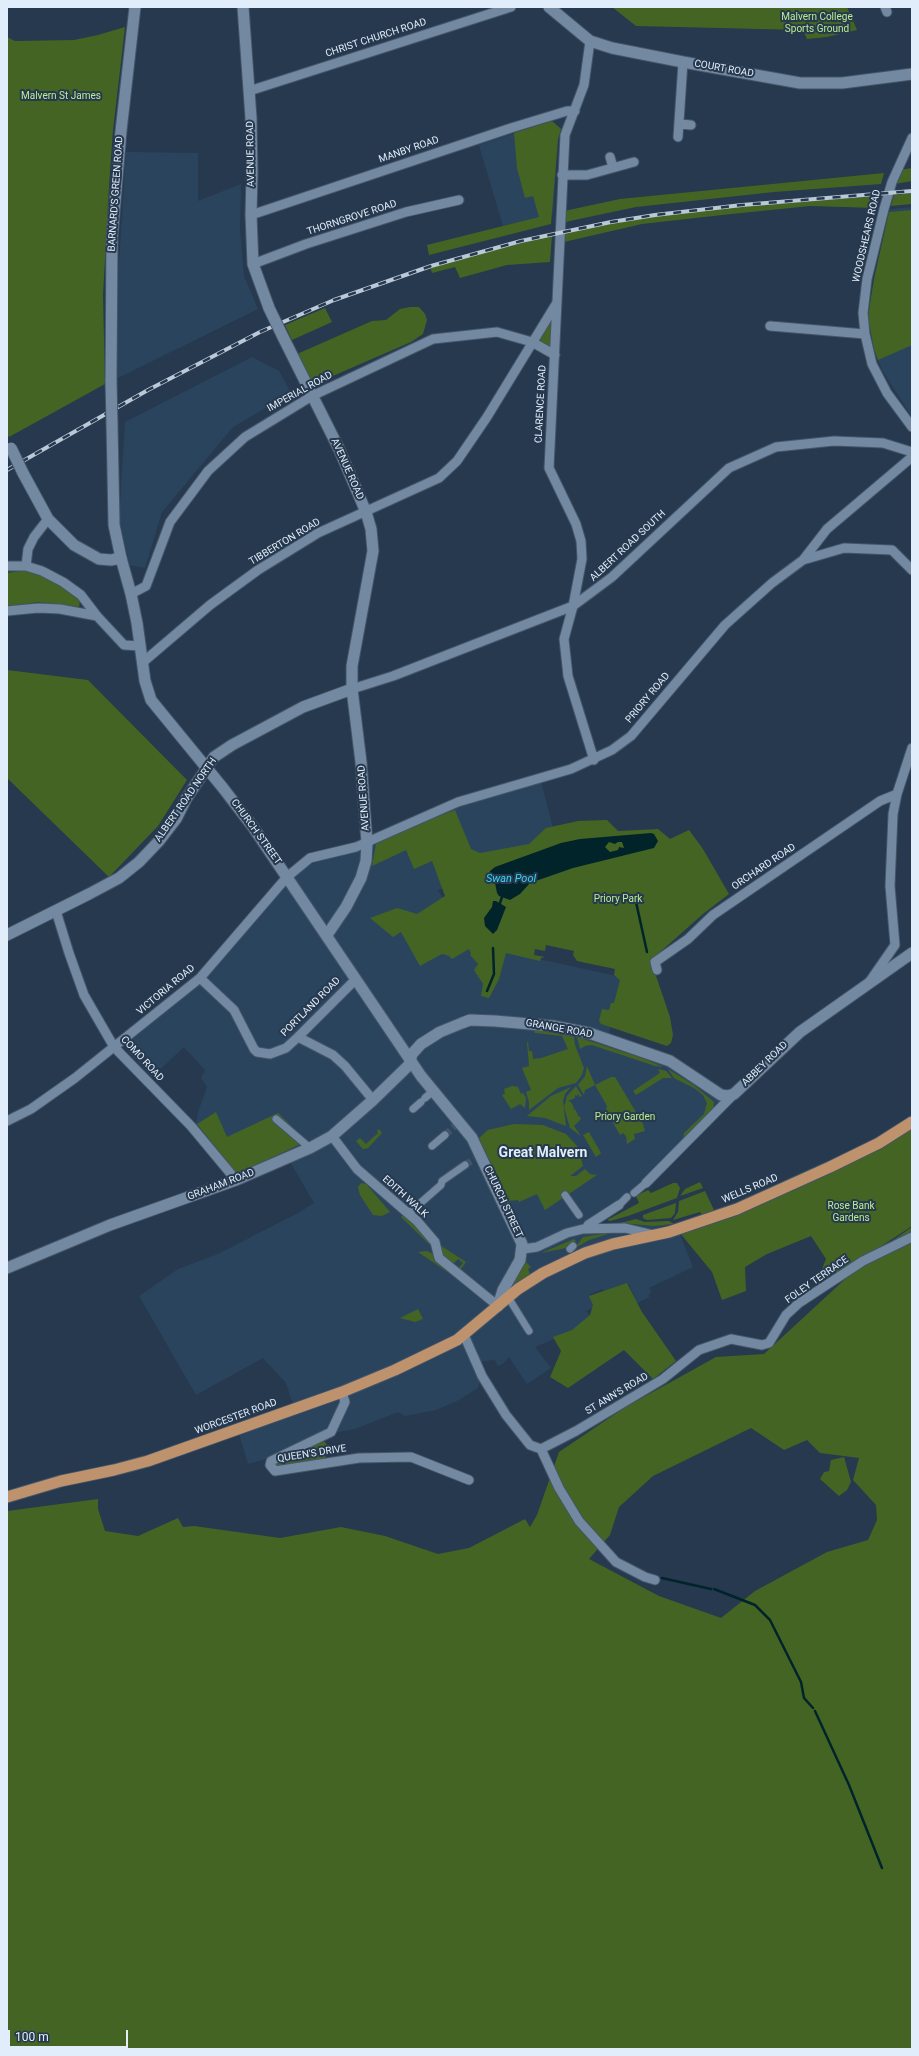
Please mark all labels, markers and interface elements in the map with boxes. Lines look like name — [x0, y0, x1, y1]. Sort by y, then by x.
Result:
park label: Malvern College Sports Ground — [781, 11, 853, 34]
street label: CHRIST CHURCH ROAD — [324, 16, 428, 60]
street label: COURT ROAD — [693, 58, 755, 80]
park label: Malvern St James — [21, 90, 101, 102]
street label: AVENUE ROAD — [244, 121, 258, 187]
street label: MANBY ROAD — [377, 134, 441, 166]
street label: BARNARD'S GREEN ROAD — [106, 136, 126, 252]
street label: WOODSHEARS ROAD — [850, 188, 884, 284]
street label: THORNGROVE ROAD — [306, 198, 398, 238]
street label: CLARENCE ROAD — [533, 365, 549, 443]
street label: IMPERIAL ROAD — [265, 369, 335, 415]
street label: AVENUE ROAD — [328, 436, 366, 502]
street label: ALBERT ROAD SOUTH — [588, 508, 668, 584]
street label: TIBBERTON ROAD — [247, 516, 323, 568]
street label: PRIORY ROAD — [623, 670, 673, 726]
street label: ALBERT ROAD NORTH — [153, 756, 219, 844]
street label: AVENUE ROAD — [356, 765, 372, 831]
street label: CHURCH STREET — [228, 797, 284, 867]
street label: ORCHARD ROAD — [730, 841, 798, 893]
water label: Swan Pool — [486, 872, 536, 886]
park label: Priory Park — [594, 893, 642, 905]
street label: VICTORIA ROAD — [135, 962, 197, 1018]
street label: PORTLAND ROAD — [279, 975, 343, 1039]
street label: GRANGE ROAD — [525, 1017, 593, 1041]
street label: COMO ROAD — [118, 1034, 166, 1084]
street label: ABBEY ROAD — [740, 1039, 790, 1089]
park label: Priory Garden — [595, 1111, 655, 1123]
district label: Great Malvern — [499, 1145, 587, 1161]
street label: CHURCH STREET — [481, 1164, 525, 1240]
street label: GRAHAM ROAD — [186, 1167, 256, 1203]
street label: WELLS ROAD — [720, 1172, 780, 1206]
street label: EDITH WALK — [380, 1173, 430, 1221]
park label: Rose Bank Gardens — [827, 1200, 875, 1224]
street label: FOLEY TERRACE — [783, 1254, 851, 1306]
street label: ST ANN'S ROAD — [583, 1370, 651, 1418]
street label: WORCESTER ROAD — [193, 1397, 279, 1437]
street label: QUEEN'S DRIVE — [277, 1443, 347, 1465]
scale bar — [10, 2022, 130, 2048]
text: 100 m — [15, 2030, 49, 2044]

